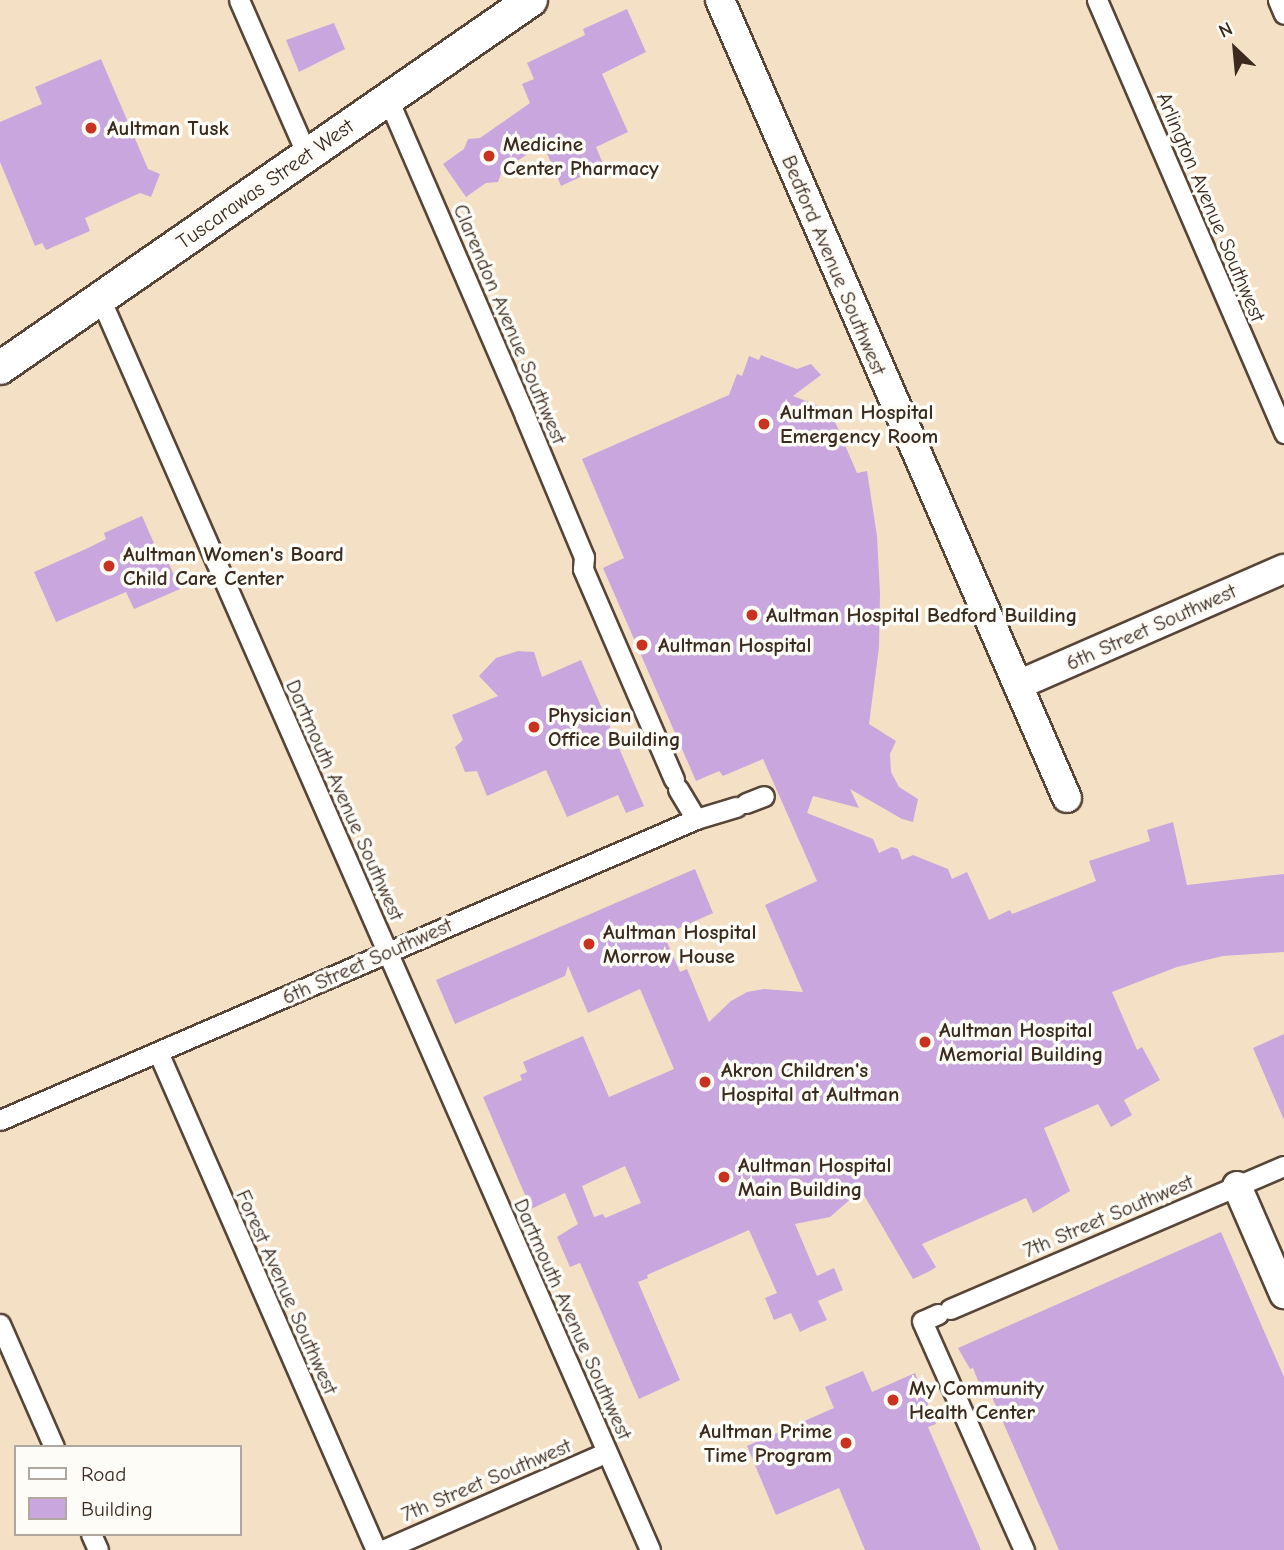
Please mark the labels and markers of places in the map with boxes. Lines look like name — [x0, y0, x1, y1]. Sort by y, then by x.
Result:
place label: Aultman Tusk — [107, 115, 229, 141]
marker: Aultman Tusk — [81, 118, 101, 138]
place label: Medicine Center Pharmacy — [503, 131, 659, 181]
marker: Medicine Center Pharmacy — [481, 148, 497, 164]
place label: Aultman Hospital Emergency Room — [780, 399, 938, 449]
marker: Aultman Hospital Emergency Room — [754, 414, 774, 434]
place label: Aultman Women's Board Child Care Center — [123, 541, 344, 591]
marker: Aultman Women's Board Child Care Center — [101, 558, 117, 574]
place label: Aultman Hospital Bedford Building — [766, 602, 1077, 628]
marker: Aultman Hospital Bedford Building — [744, 607, 760, 623]
place label: Aultman Hospital — [658, 632, 811, 658]
marker: Aultman Hospital — [632, 635, 652, 655]
place label: Physician Office Building — [548, 702, 680, 752]
marker: Physician Office Building — [526, 719, 542, 735]
place label: Aultman Hospital Morrow House — [603, 919, 756, 969]
marker: Aultman Hospital Morrow House — [581, 936, 597, 952]
place label: Aultman Hospital Memorial Building — [939, 1017, 1103, 1067]
marker: Aultman Hospital Memorial Building — [917, 1034, 933, 1050]
place label: Akron Children's Hospital at Aultman — [721, 1057, 899, 1107]
marker: Akron Children's Hospital at Aultman — [695, 1072, 715, 1092]
place label: Aultman Hospital Main Building — [738, 1152, 891, 1202]
marker: Aultman Hospital Main Building — [716, 1169, 732, 1185]
place label: My Community Health Center — [909, 1375, 1044, 1425]
marker: My Community Health Center — [883, 1390, 903, 1410]
place label: Aultman Prime Time Program — [699, 1418, 832, 1468]
marker: Aultman Prime Time Program — [838, 1435, 854, 1451]

